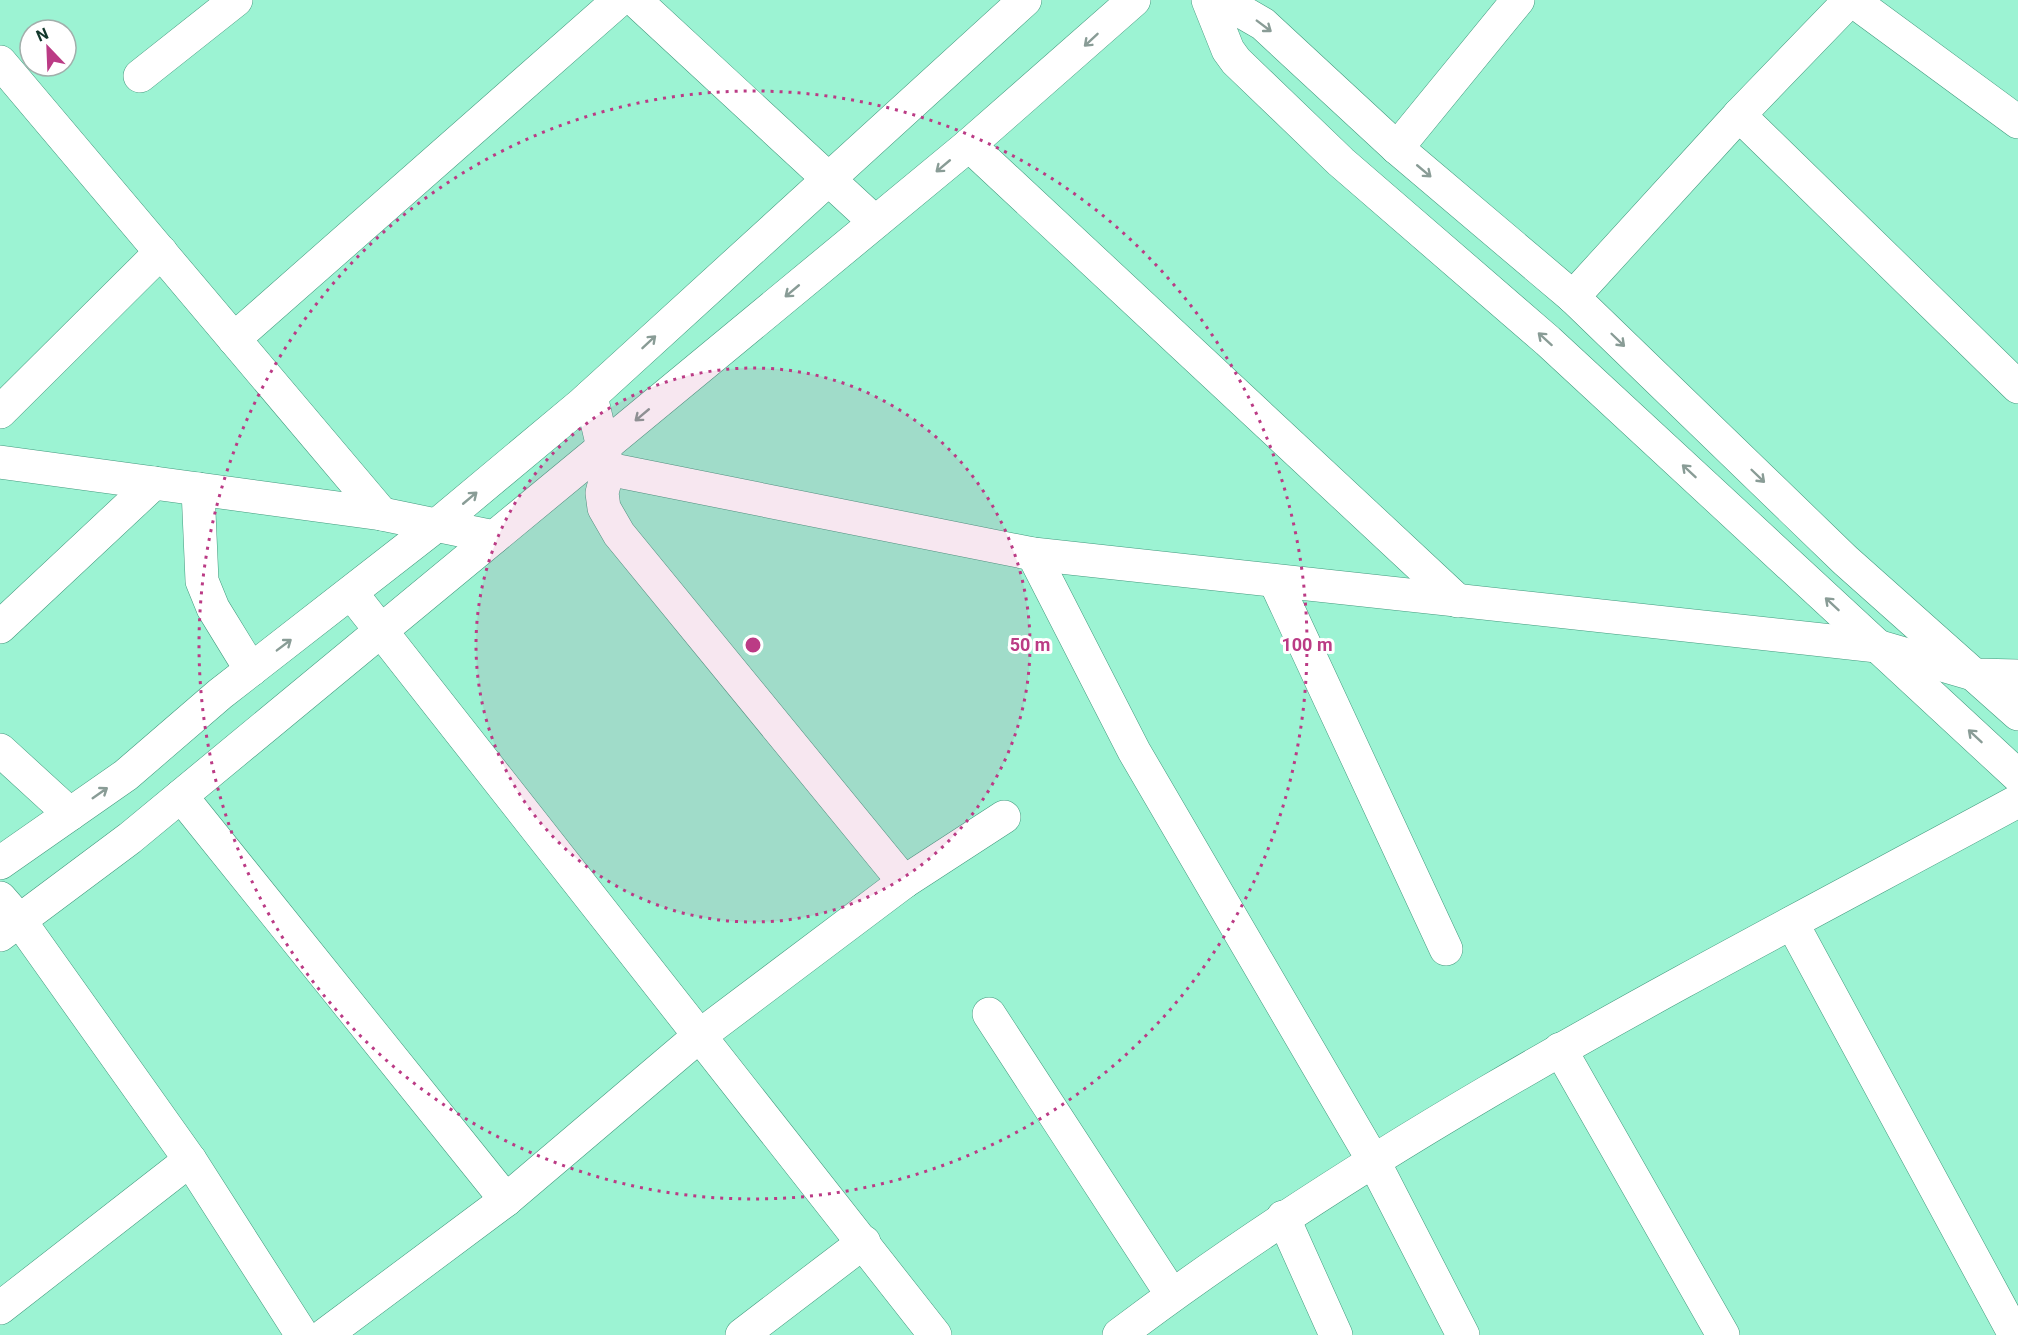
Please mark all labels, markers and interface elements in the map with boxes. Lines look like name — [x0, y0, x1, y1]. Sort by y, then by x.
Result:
north arrow — [18, 18, 78, 78]
one-way arrow — [1255, 20, 1271, 32]
text: N — [33, 24, 51, 46]
one-way arrow — [1084, 33, 1099, 47]
one-way arrow — [935, 160, 951, 173]
one-way arrow — [1416, 164, 1432, 177]
one-way arrow — [784, 284, 800, 297]
one-way arrow — [1538, 332, 1553, 346]
one-way arrow — [1611, 333, 1626, 348]
one-way arrow — [641, 336, 656, 350]
one-way arrow — [635, 408, 650, 422]
one-way arrow — [1681, 464, 1696, 478]
one-way arrow — [1751, 469, 1766, 483]
one-way arrow — [462, 491, 478, 504]
one-way arrow — [1824, 597, 1839, 611]
text: 50 m — [1010, 634, 1050, 655]
text: 100 m — [1281, 634, 1333, 655]
centre of rings — [743, 635, 763, 655]
one-way arrow — [276, 639, 292, 651]
one-way arrow — [1968, 729, 1983, 743]
one-way arrow — [91, 787, 108, 799]

